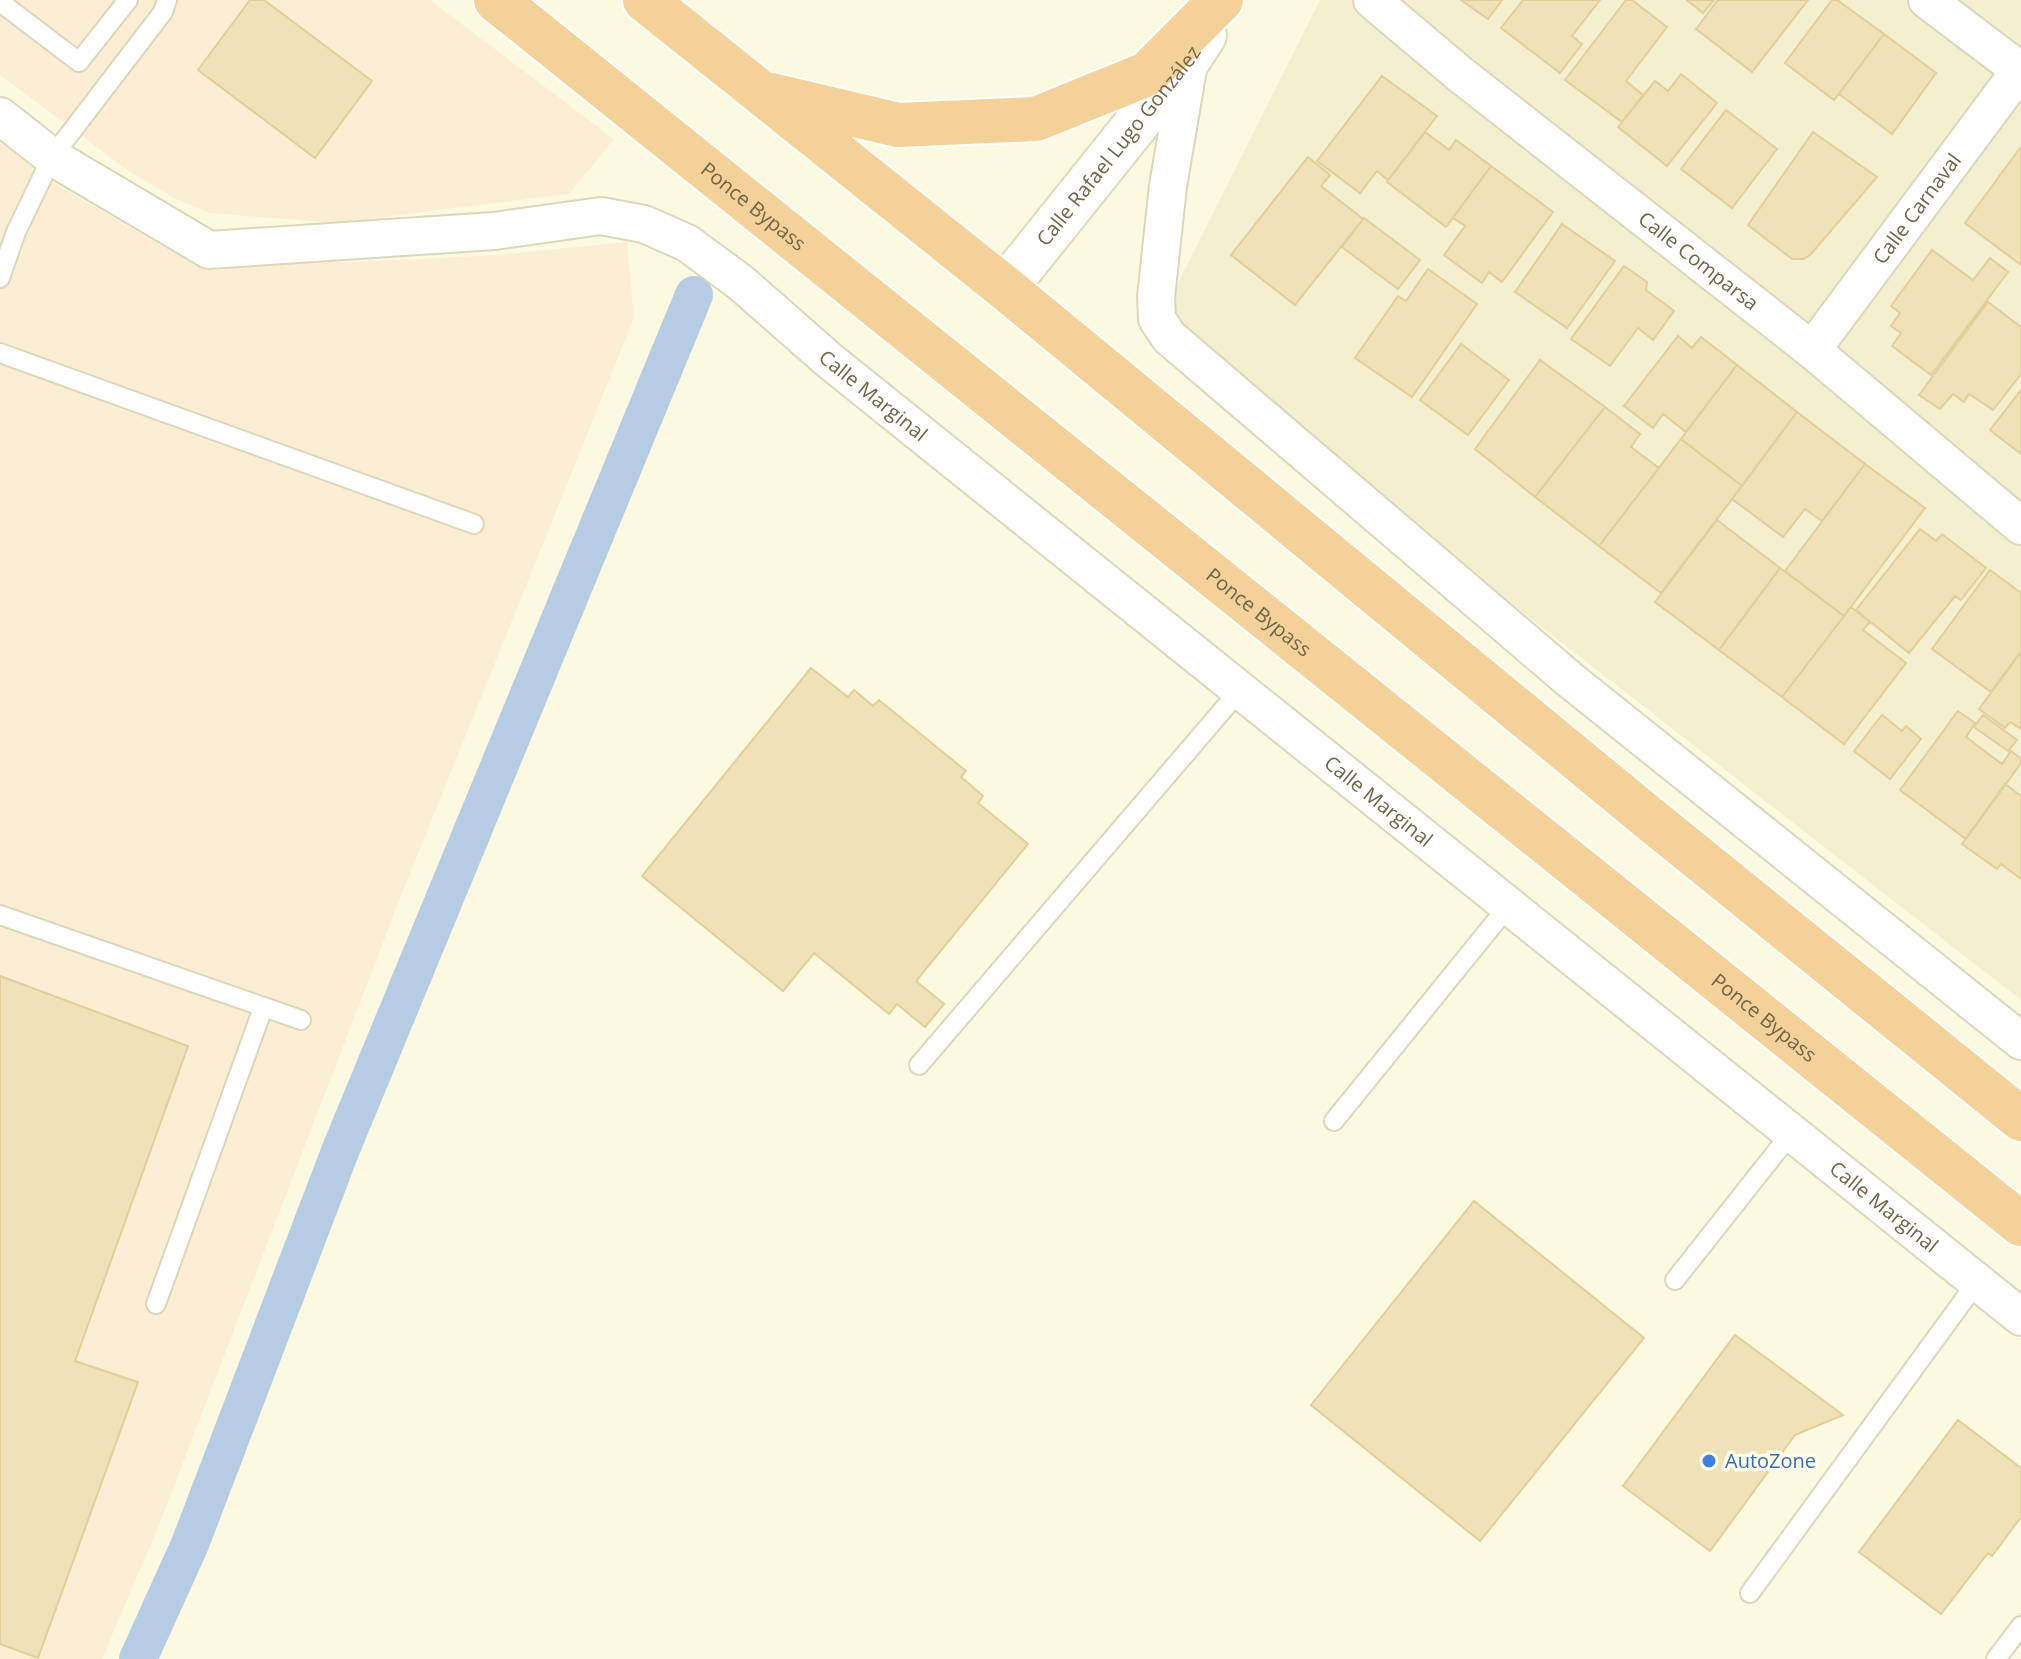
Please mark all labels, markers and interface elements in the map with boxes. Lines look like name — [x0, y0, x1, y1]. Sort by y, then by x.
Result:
street label: Calle Rafael Lugo González — [1030, 41, 1207, 251]
street label: Calle Carnaval — [1866, 148, 1967, 269]
street label: Ponce Bypass — [695, 156, 812, 257]
street label: Calle Comparsa — [1633, 205, 1764, 316]
street label: Calle Marginal — [813, 343, 933, 447]
street label: Ponce Bypass — [1201, 561, 1317, 662]
street label: Calle Marginal — [1319, 749, 1439, 853]
street label: Ponce Bypass — [1706, 967, 1823, 1068]
street label: Calle Marginal — [1824, 1155, 1944, 1258]
place label: AutoZone — [1725, 1447, 1816, 1474]
marker: AutoZone — [1700, 1452, 1718, 1470]

